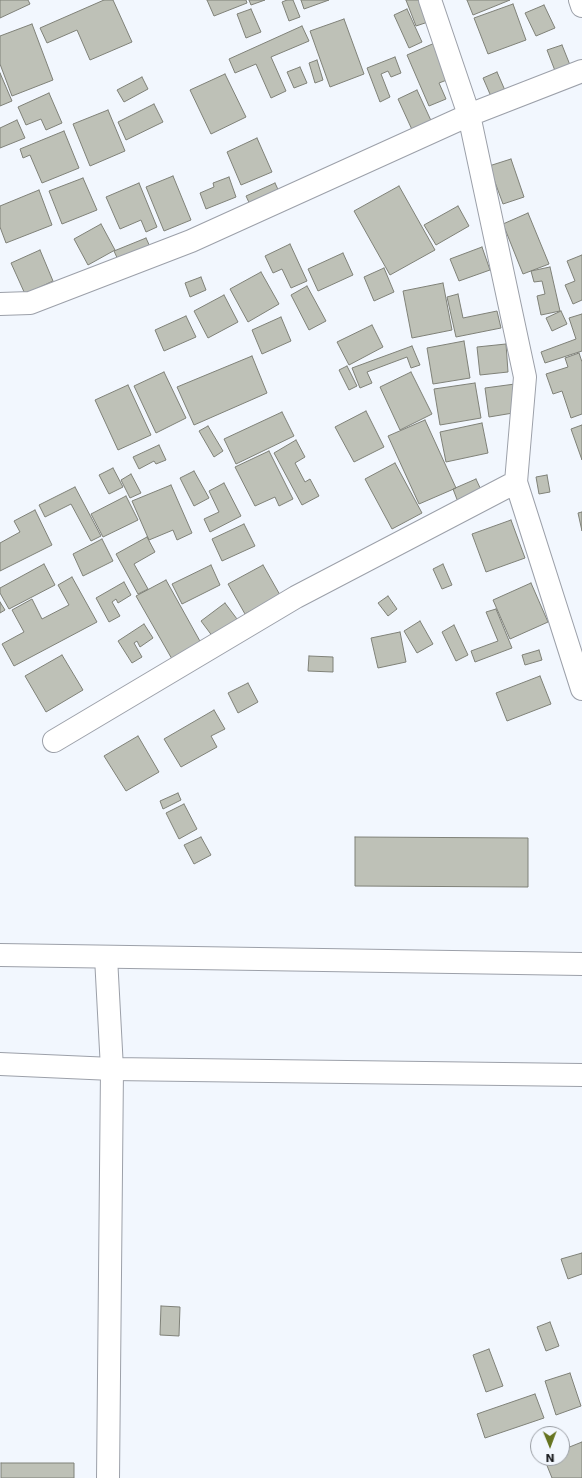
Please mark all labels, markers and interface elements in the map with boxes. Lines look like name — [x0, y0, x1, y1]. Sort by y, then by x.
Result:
north arrow — [530, 1426, 570, 1466]
text: N — [545, 1451, 555, 1464]

